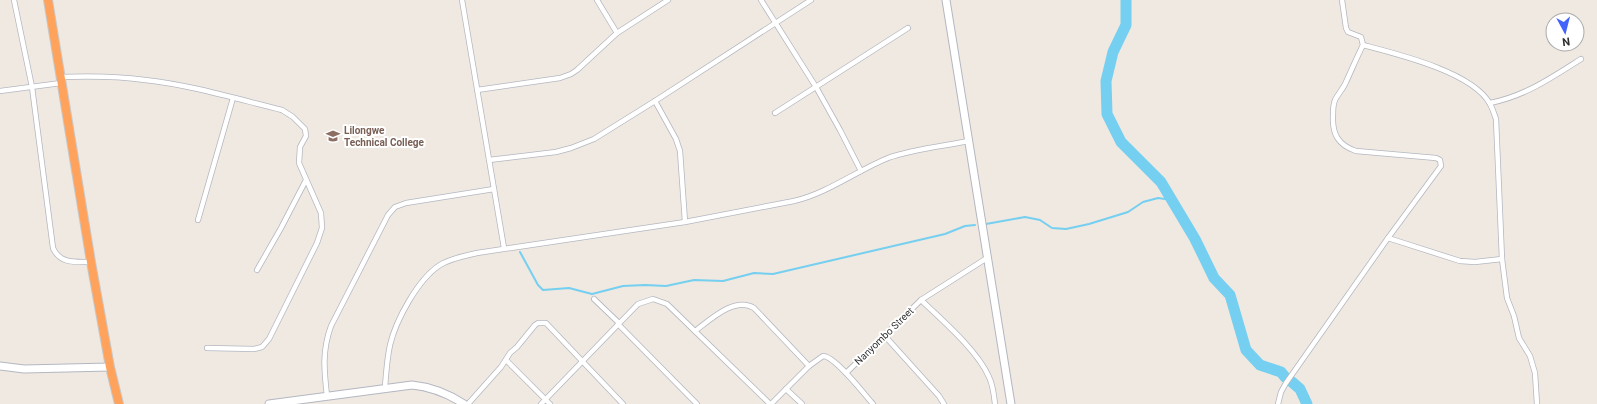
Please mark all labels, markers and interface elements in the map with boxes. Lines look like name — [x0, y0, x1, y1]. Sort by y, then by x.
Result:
north arrow — [1545, 12, 1585, 52]
text: N — [1561, 35, 1571, 48]
place label: Lilongwe Technical College — [344, 125, 424, 148]
school or university icon: Lilongwe Technical College — [325, 128, 341, 144]
street label: Nanyombo Street — [852, 305, 916, 367]

